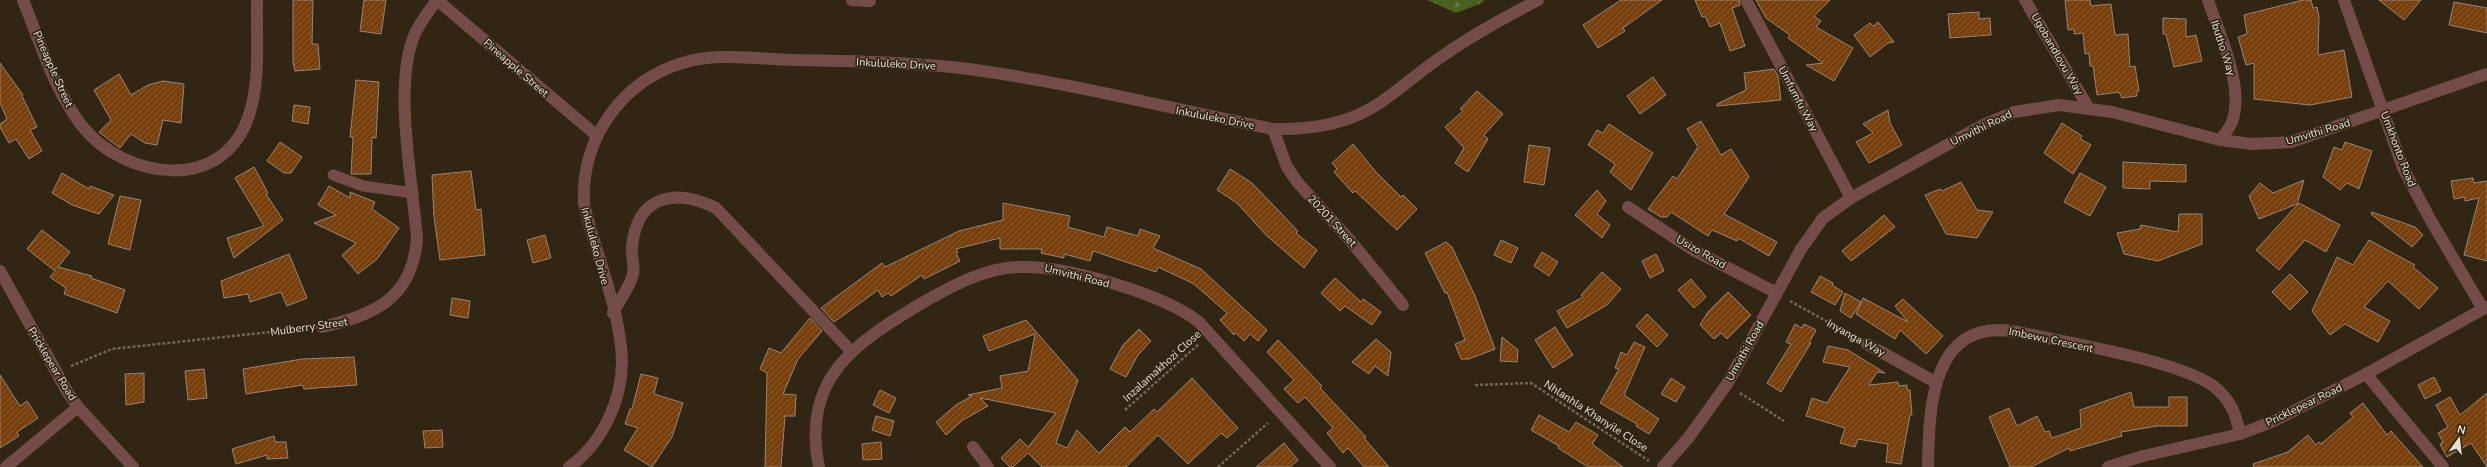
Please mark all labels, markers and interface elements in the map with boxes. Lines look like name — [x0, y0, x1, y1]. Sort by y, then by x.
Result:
street label: Ugobandlovu Way — [2027, 10, 2087, 98]
street label: Ibutho Way — [2207, 18, 2239, 78]
street label: Pineapple Street — [29, 28, 77, 110]
street label: Pineapple Street — [480, 35, 552, 101]
street label: Inkululeko Drive — [856, 54, 936, 74]
street label: Umfumfu Way — [1774, 64, 1822, 135]
street label: Inkululeko Drive — [1174, 103, 1256, 133]
street label: Umvithi Road — [1948, 107, 2014, 149]
street label: Umkhonto Road — [2377, 109, 2419, 189]
street label: Umvithi Road — [2284, 115, 2352, 149]
street label: 20201 Street — [1304, 192, 1360, 250]
street label: Inkululeko Drive — [577, 206, 613, 287]
street label: Usizo Road — [1673, 232, 1729, 272]
street label: Umvithi Road — [1043, 261, 1111, 291]
street label: Mulberry Street — [269, 314, 349, 340]
street label: Inyanga Way — [1824, 316, 1888, 360]
street label: Umvithi Road — [1722, 318, 1768, 384]
street label: Pricklepear Road — [24, 324, 80, 404]
street label: Imbewu Crescent — [2007, 324, 2095, 356]
street label: Inzalamakhozi Close — [1120, 327, 1204, 405]
street label: Nhlanhla Khanyile Close — [1541, 377, 1651, 455]
street label: Pricklepear Road — [2263, 380, 2345, 430]
north arrow — [2439, 419, 2479, 459]
text: N — [2456, 422, 2467, 438]

